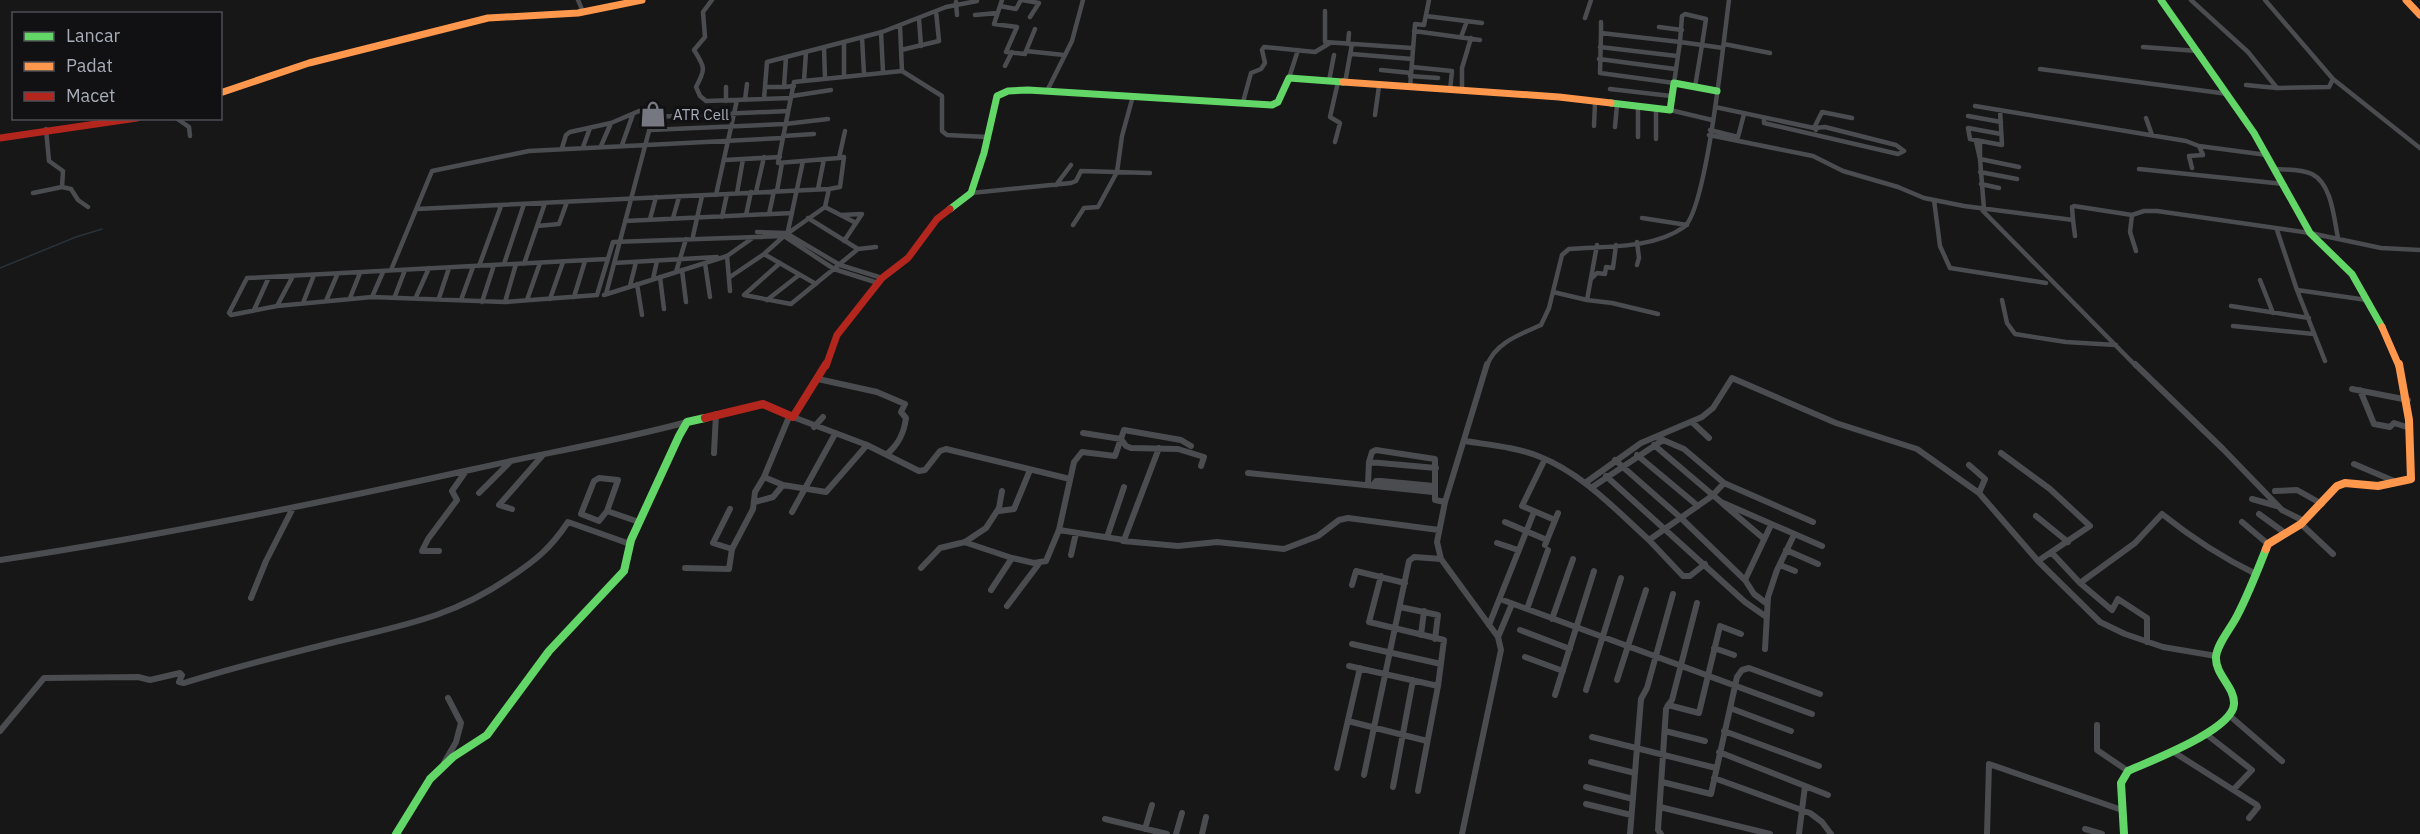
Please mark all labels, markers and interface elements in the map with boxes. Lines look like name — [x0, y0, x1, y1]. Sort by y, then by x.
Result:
legend — [12, 12, 222, 120]
text: Lancar — [66, 24, 121, 47]
text: Padat — [66, 54, 113, 77]
text: Macet — [66, 84, 115, 107]
shop icon: ATR Cell — [638, 99, 668, 129]
place label: ATR Cell — [673, 105, 729, 124]

